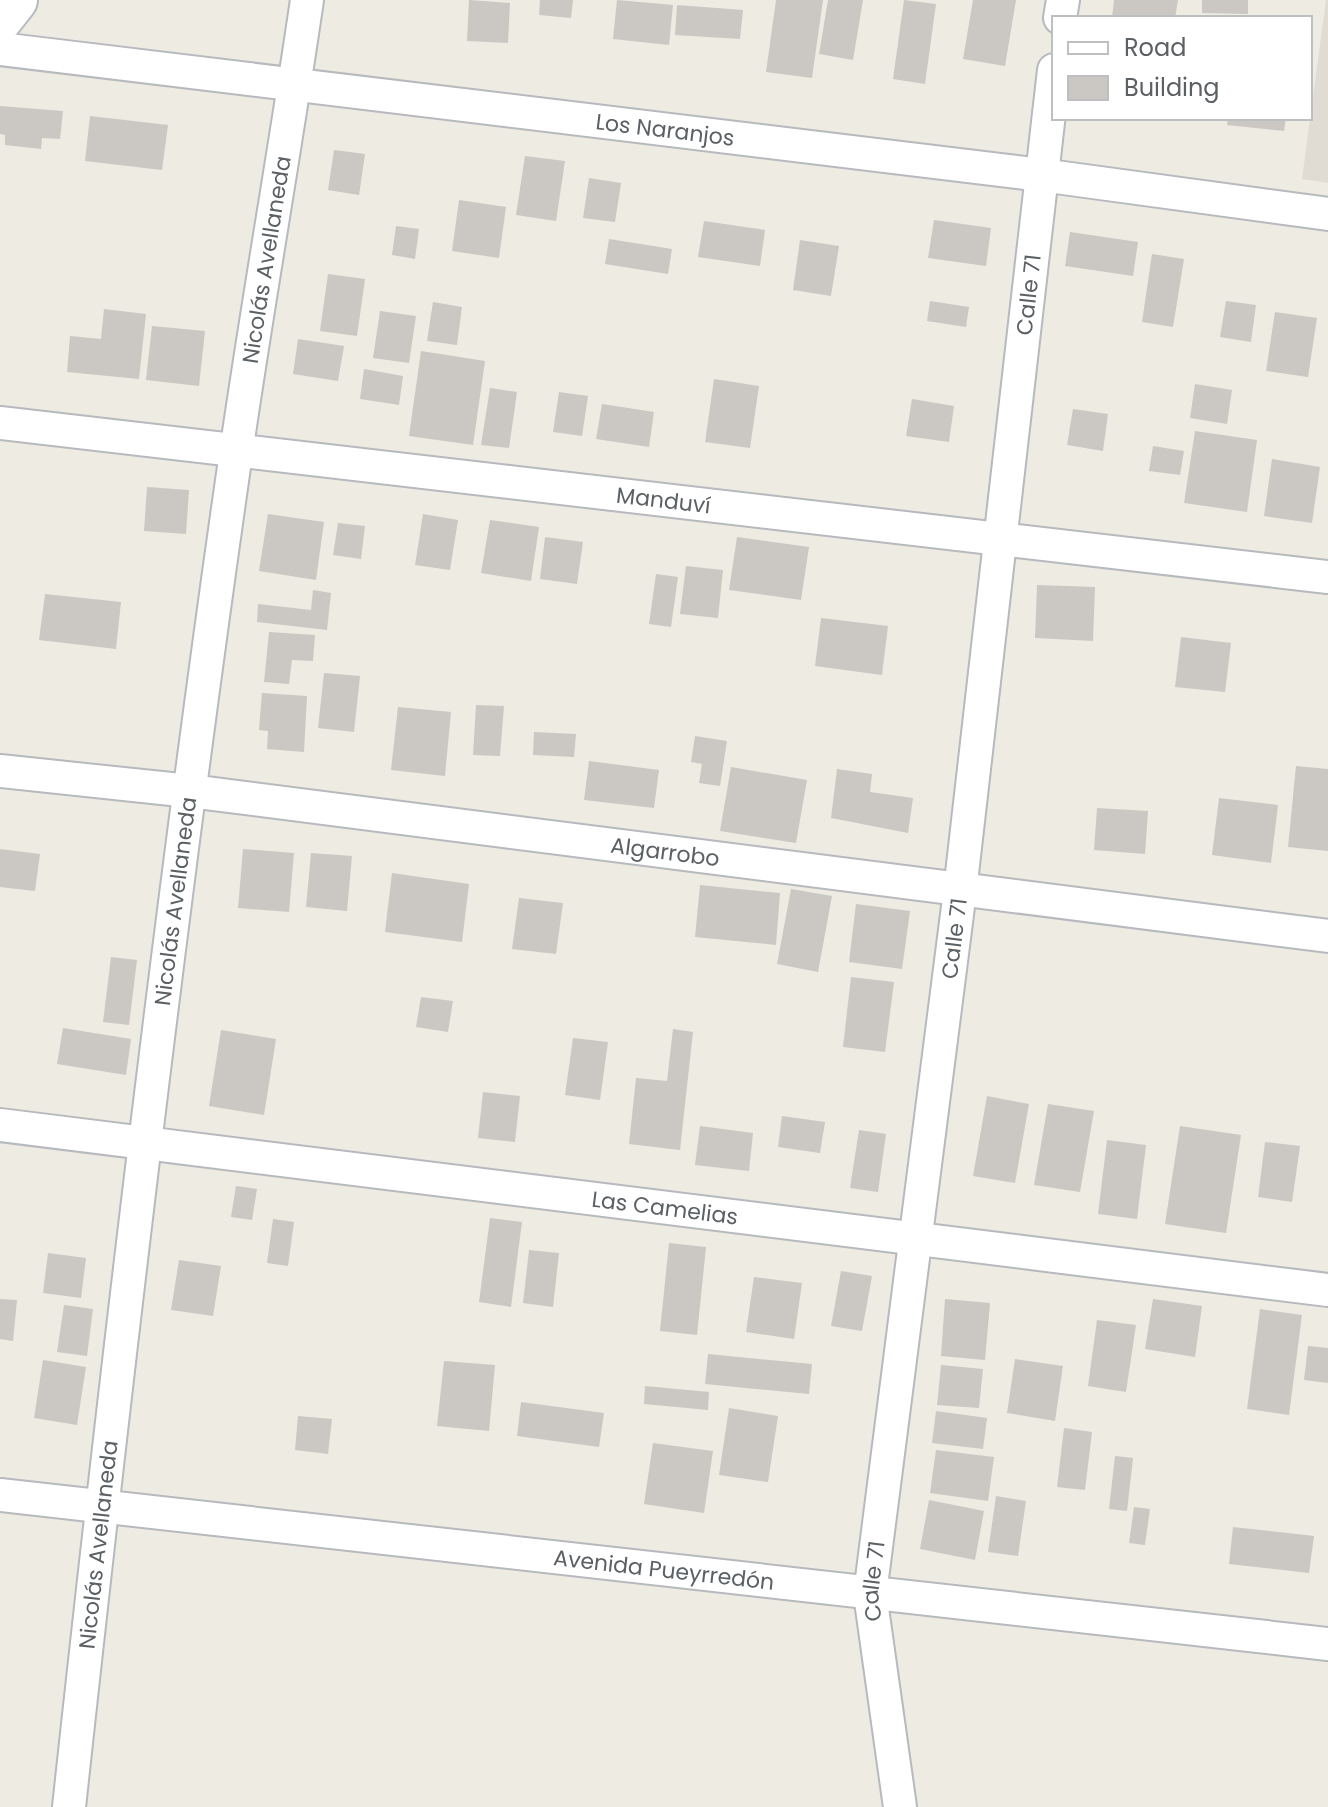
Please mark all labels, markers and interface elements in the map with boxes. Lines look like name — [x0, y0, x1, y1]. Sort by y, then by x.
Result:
legend — [1052, 16, 1312, 120]
text: Road — [1124, 31, 1186, 64]
text: Building — [1124, 71, 1220, 104]
street label: Los Naranjos — [594, 106, 736, 154]
street label: Nicolás Avellaneda — [235, 154, 299, 366]
street label: Calle 71 — [1009, 253, 1049, 337]
street label: Manduví — [615, 480, 712, 521]
street label: Nicolás Avellaneda — [147, 795, 204, 1007]
street label: Algarrobo — [609, 830, 721, 874]
street label: Calle 71 — [934, 896, 975, 981]
street label: Las Camelias — [590, 1184, 740, 1233]
street label: Nicolás Avellaneda — [71, 1439, 126, 1651]
street label: Calle 71 — [855, 1539, 893, 1624]
street label: Avenida Pueyrredón — [552, 1542, 776, 1598]

